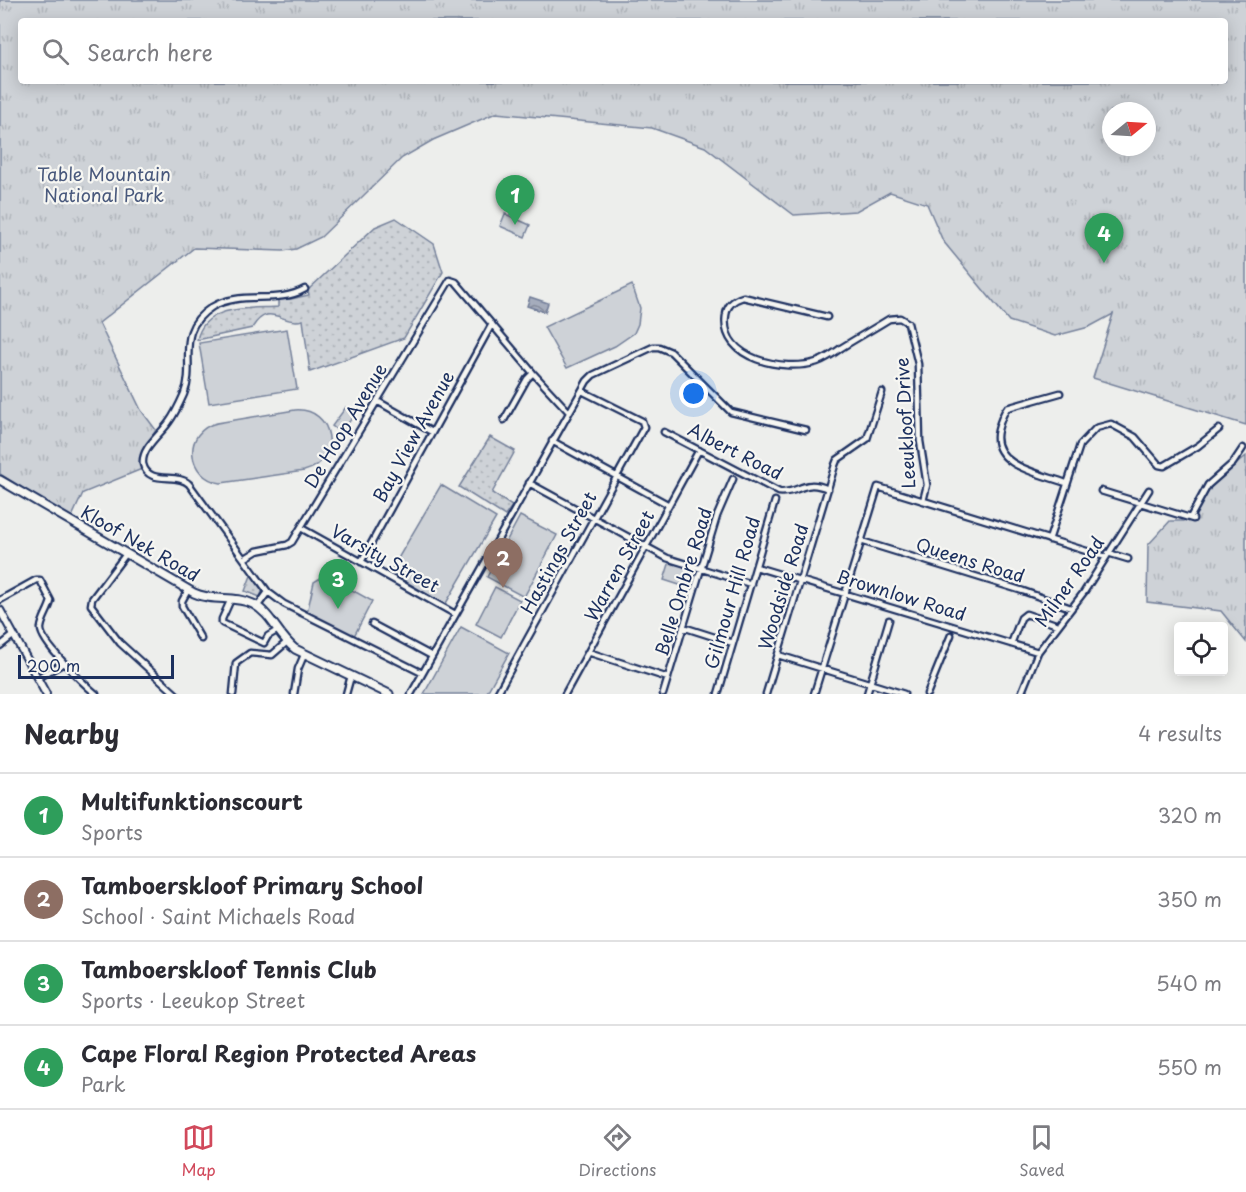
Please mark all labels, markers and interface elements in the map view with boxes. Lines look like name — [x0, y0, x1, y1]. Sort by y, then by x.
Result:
search box — [18, 18, 1228, 84]
icon: search — [39, 35, 72, 68]
text: Search here — [87, 35, 213, 68]
north arrow — [1102, 102, 1156, 156]
park label: Table Mountain National Park — [37, 160, 171, 208]
pin: 1 — [496, 176, 534, 225]
pin: 4 — [1084, 214, 1124, 263]
street label: De Hoop Avenue — [297, 357, 393, 493]
street label: Leeukloof Drive — [888, 357, 921, 489]
street label: Bay View Avenue — [365, 365, 460, 507]
your location — [679, 379, 708, 408]
street label: Albert Road — [684, 415, 788, 486]
street label: Hastings Street — [513, 486, 603, 618]
street label: Kloof Nek Road — [76, 498, 205, 588]
street label: Belle Ombre Road — [647, 504, 718, 659]
street label: Warren Street — [577, 505, 660, 626]
street label: Gilmour Hill Road — [697, 513, 766, 672]
street label: Varsity Street — [327, 517, 445, 599]
street label: Woodside Road — [751, 520, 815, 653]
street label: Queens Road — [913, 530, 1028, 589]
street label: Milner Road — [1028, 530, 1110, 632]
pin: 2 — [484, 538, 522, 588]
pin: 3 — [318, 560, 358, 609]
street label: Brownlow Road — [833, 562, 970, 627]
map controls — [1174, 622, 1228, 676]
button: locate — [1174, 622, 1228, 676]
scale bar — [18, 652, 174, 680]
text: 200 m — [27, 653, 80, 677]
text: Nearby — [24, 714, 119, 753]
text: 4 results — [1138, 718, 1222, 748]
text: Multifunktionscourt — [81, 784, 303, 817]
text: 1 — [39, 800, 48, 830]
text: 320 m — [1158, 800, 1222, 830]
text: Sports — [81, 817, 143, 847]
text: Tamboerskloof Primary School — [81, 868, 423, 901]
text: 2 — [36, 884, 51, 914]
text: 350 m — [1157, 884, 1222, 914]
text: School · Saint Michaels Road — [81, 901, 356, 931]
text: Tamboerskloof Tennis Club — [81, 952, 377, 985]
text: 3 — [37, 968, 50, 998]
text: 540 m — [1156, 968, 1222, 998]
text: Sports · Leeukop Street — [81, 985, 305, 1015]
text: Cape Floral Region Protected Areas — [81, 1036, 476, 1069]
text: 4 — [37, 1052, 50, 1082]
text: 550 m — [1157, 1052, 1222, 1082]
text: Park — [81, 1069, 126, 1099]
tab: Map — [181, 1121, 216, 1181]
tab: Directions — [578, 1121, 656, 1181]
tab: Saved — [1019, 1121, 1065, 1181]

